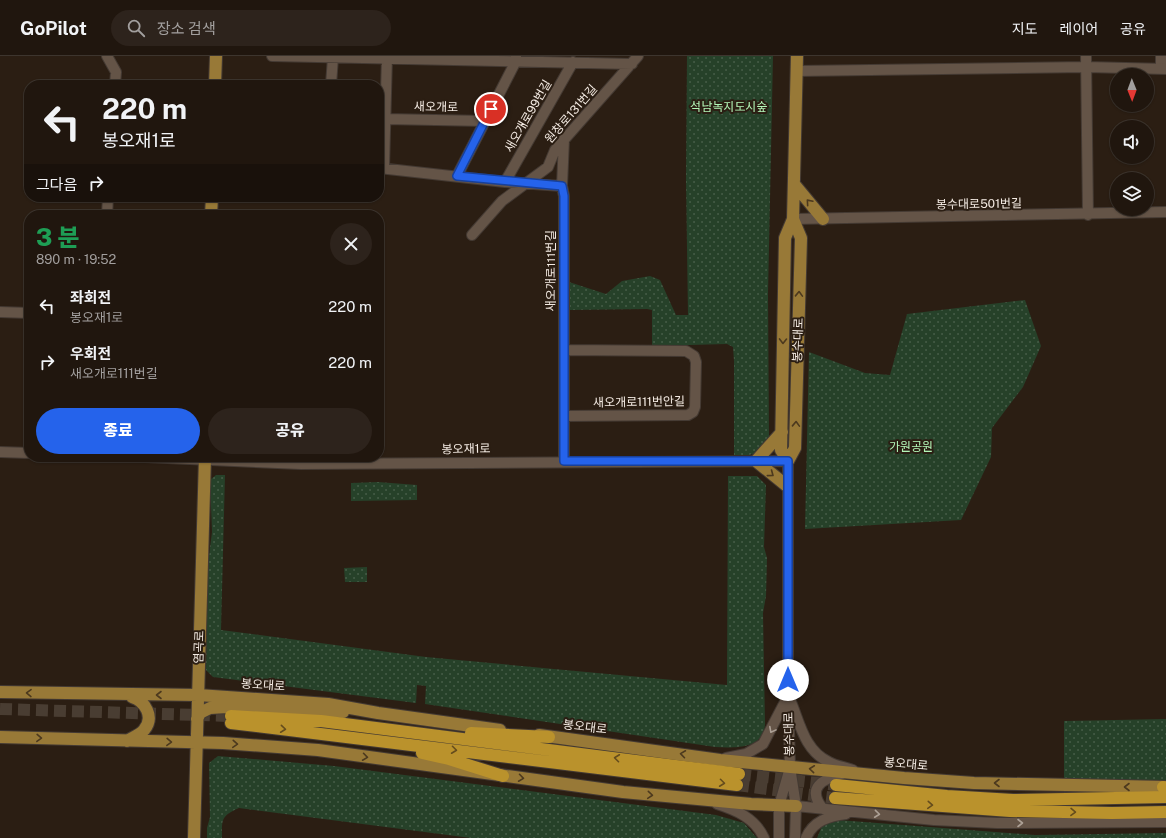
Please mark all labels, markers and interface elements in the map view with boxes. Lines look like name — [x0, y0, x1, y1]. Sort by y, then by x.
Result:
search box — [111, 10, 391, 46]
text: GoPilot — [20, 17, 87, 39]
icon: search — [125, 17, 147, 39]
text: 장소 검색 — [157, 20, 216, 37]
text: 지도 — [1012, 21, 1038, 37]
text: 레이어 — [1060, 21, 1098, 37]
text: 공유 — [1120, 21, 1146, 37]
north arrow — [1110, 68, 1154, 112]
map controls — [1110, 68, 1154, 216]
street label: 새오개로99번길 — [502, 77, 554, 155]
street label: 원창로131번길 — [542, 82, 600, 146]
text: 220 m — [102, 92, 187, 125]
pin — [474, 92, 508, 126]
icon: left — [36, 96, 88, 148]
icon: arrive — [480, 98, 502, 120]
street label: 새오개로 — [414, 100, 458, 114]
park label: 석남녹지도시숲 — [690, 100, 768, 114]
button: sound — [1110, 120, 1154, 164]
text: 봉오재1로 — [102, 130, 176, 151]
icon: right — [85, 172, 107, 194]
button: layers — [1110, 172, 1154, 216]
text: 그다음 — [36, 176, 77, 193]
street label: 봉수대로501번길 — [936, 196, 1022, 212]
one-way arrow — [806, 199, 813, 206]
text: 3 분 — [36, 223, 80, 251]
button: close — [330, 223, 372, 265]
street label: 새오개로111번길 — [544, 231, 558, 311]
text: 890 m · 19:52 — [36, 252, 116, 267]
text: 좌회전 — [70, 289, 111, 306]
one-way arrow — [795, 291, 804, 297]
icon: left — [36, 295, 58, 317]
text: 220 m — [328, 298, 372, 315]
text: 봉오재1로 — [70, 310, 123, 325]
street label: 봉수대로 — [790, 318, 806, 362]
one-way arrow — [779, 338, 787, 344]
text: 우회전 — [70, 345, 111, 362]
icon: right — [36, 351, 58, 373]
text: 220 m — [328, 354, 372, 371]
text: 새오개로111번길 — [70, 366, 158, 381]
street label: 새오개로111번안길 — [593, 394, 685, 410]
button: 종료 — [36, 408, 200, 454]
button: 공유 — [208, 408, 372, 454]
one-way arrow — [791, 421, 800, 427]
park label: 가원공원 — [889, 440, 933, 454]
street label: 봉오재1로 — [441, 442, 491, 456]
one-way arrow — [766, 469, 773, 476]
street label: 염곡로 — [191, 630, 207, 664]
position arrow — [767, 659, 809, 701]
street label: 봉오대로 — [240, 676, 286, 694]
one-way arrow — [26, 688, 32, 697]
one-way arrow — [156, 691, 162, 699]
street label: 봉수대로 — [782, 712, 796, 756]
street label: 봉오대로 — [562, 717, 608, 737]
one-way arrow — [280, 724, 287, 733]
one-way arrow — [769, 726, 777, 733]
one-way arrow — [36, 734, 42, 742]
one-way arrow — [166, 738, 172, 746]
one-way arrow — [232, 740, 238, 749]
one-way arrow — [451, 745, 457, 754]
one-way arrow — [680, 750, 686, 759]
one-way arrow — [362, 752, 368, 761]
one-way arrow — [614, 754, 620, 763]
street label: 봉오대로 — [883, 755, 929, 773]
one-way arrow — [809, 765, 815, 774]
one-way arrow — [518, 773, 524, 782]
one-way arrow — [719, 778, 725, 787]
one-way arrow — [994, 779, 1000, 787]
one-way arrow — [1124, 783, 1130, 791]
one-way arrow — [647, 790, 653, 799]
one-way arrow — [927, 800, 933, 809]
one-way arrow — [1070, 808, 1076, 817]
one-way arrow — [874, 809, 880, 818]
one-way arrow — [1017, 819, 1023, 827]

